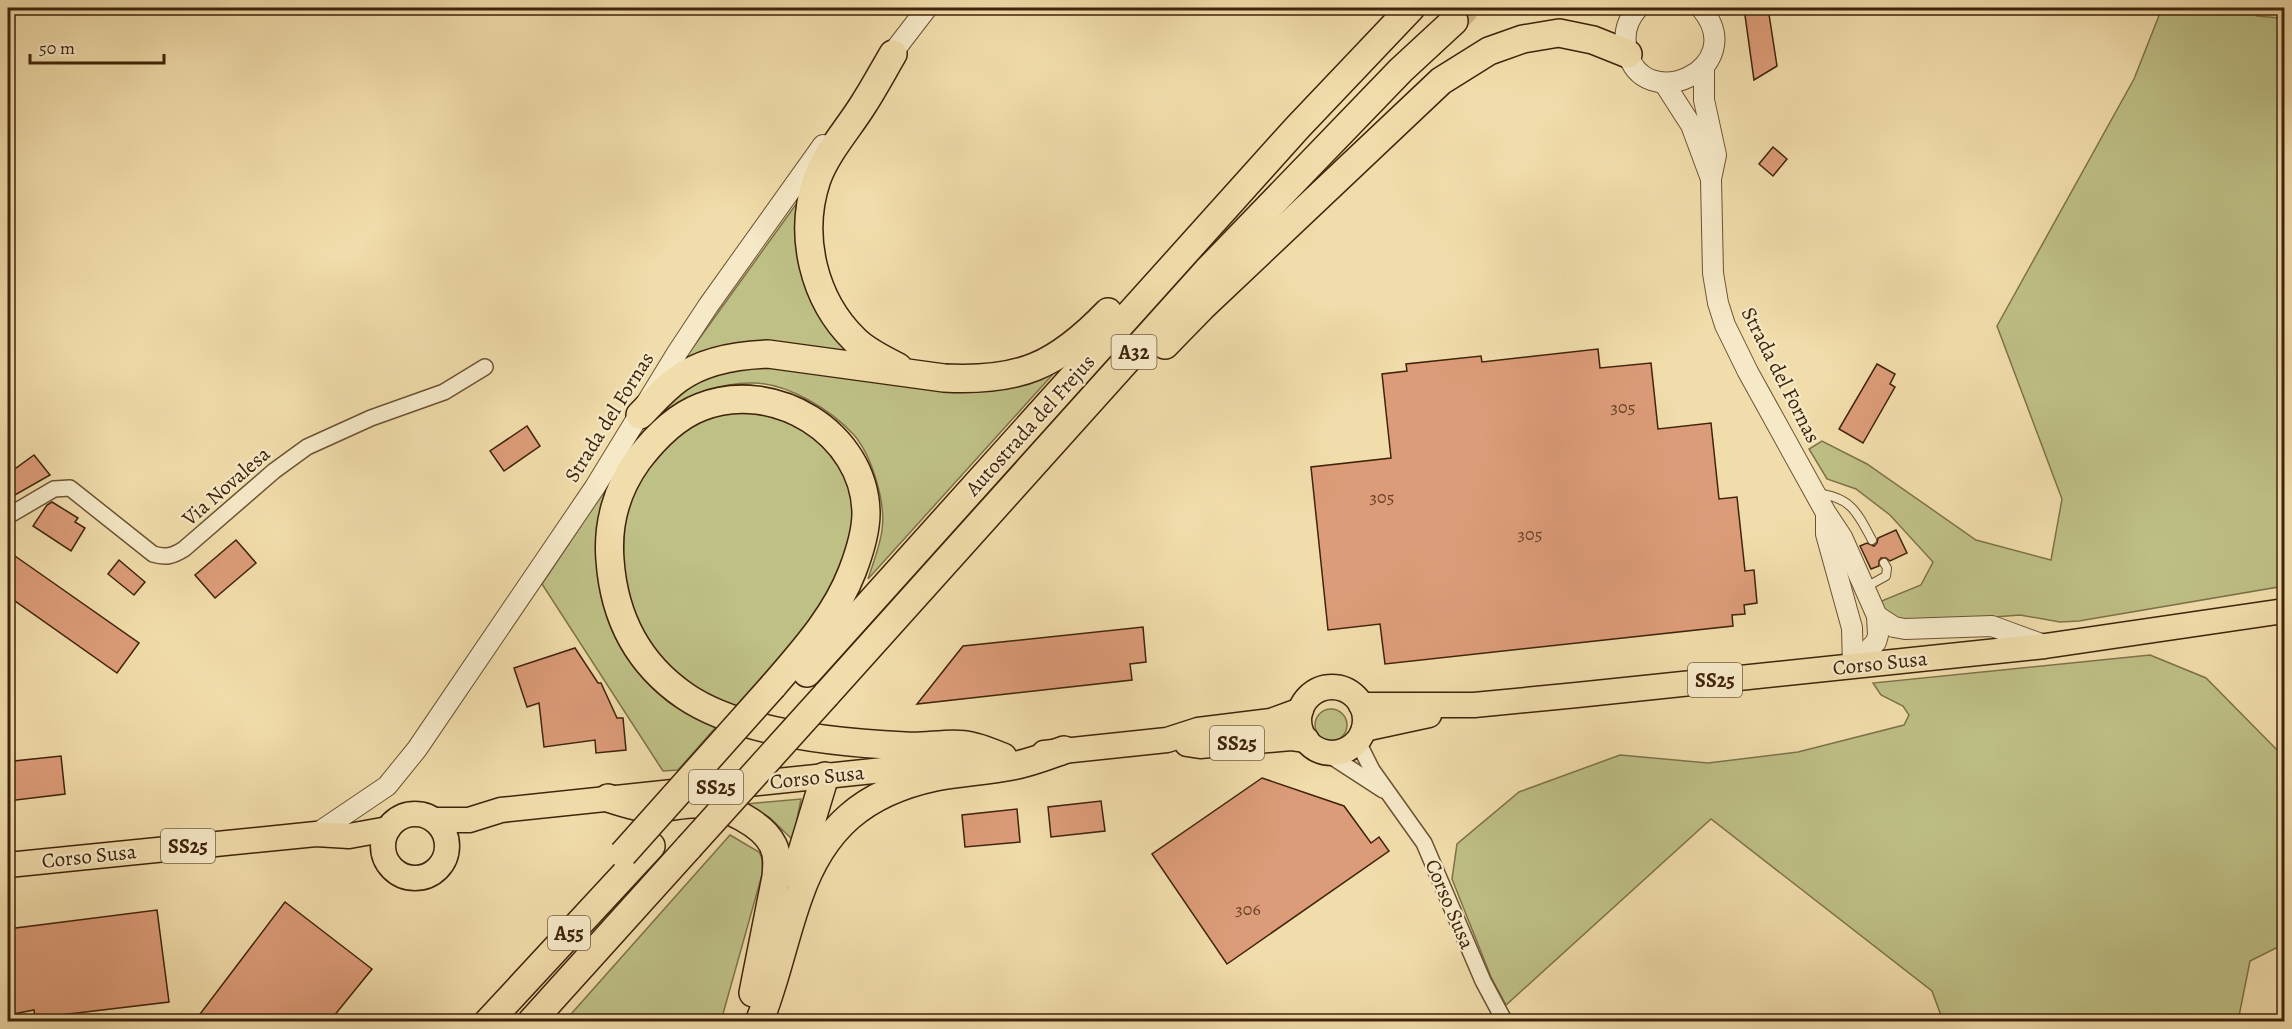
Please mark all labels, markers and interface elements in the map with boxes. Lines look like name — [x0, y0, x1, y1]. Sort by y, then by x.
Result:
scale bar — [30, 27, 164, 65]
text: 50 m — [39, 36, 75, 60]
street label: Strada del Fornas — [1735, 302, 1827, 448]
road number: A32 — [1112, 335, 1156, 369]
street label: Strada del Fornas — [558, 346, 660, 488]
street label: Autostrada del Frejus — [958, 348, 1101, 503]
house number: 305 — [1611, 395, 1635, 419]
street label: Via Novalesa — [175, 440, 276, 533]
house number: 305 — [1370, 485, 1394, 509]
house number: 305 — [1518, 522, 1542, 546]
street label: Corso Susa — [1831, 644, 1929, 682]
road number: SS25 — [1688, 663, 1742, 697]
road number: SS25 — [1210, 726, 1264, 760]
street label: Corso Susa — [768, 758, 866, 796]
road number: SS25 — [689, 770, 743, 804]
road number: SS25 — [161, 829, 215, 863]
street label: Corso Susa — [40, 837, 138, 875]
street label: Corso Susa — [1419, 855, 1482, 953]
house number: 306 — [1235, 897, 1261, 921]
road number: A55 — [548, 916, 590, 950]

